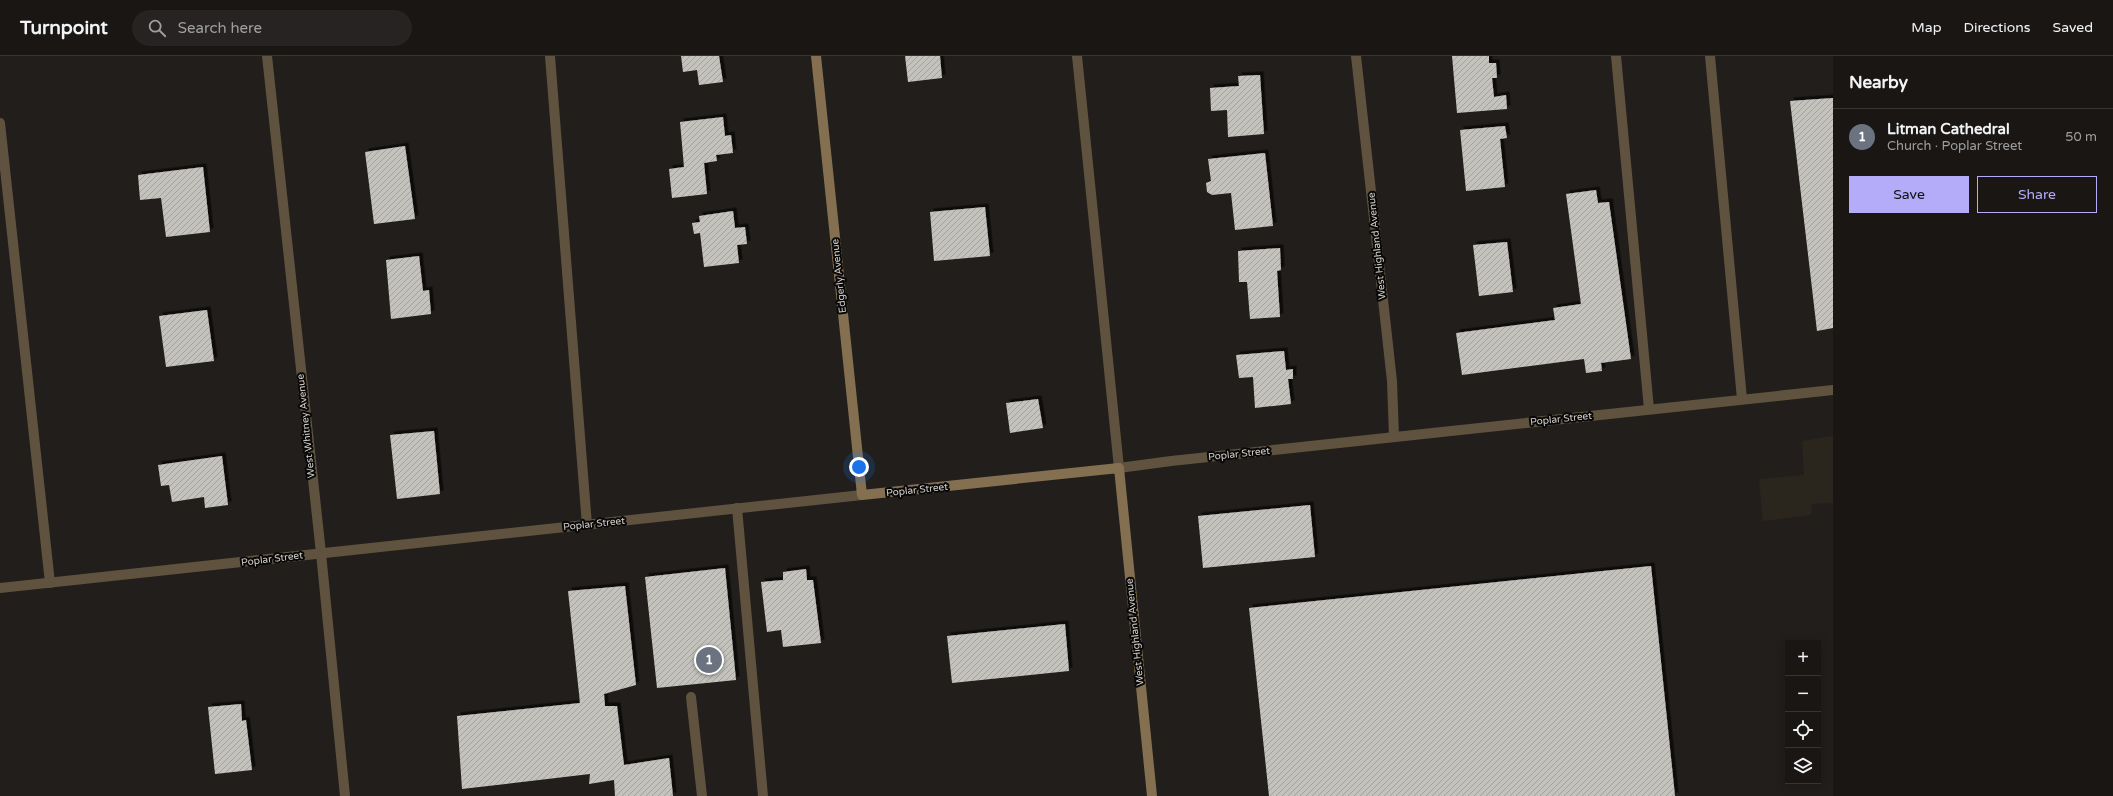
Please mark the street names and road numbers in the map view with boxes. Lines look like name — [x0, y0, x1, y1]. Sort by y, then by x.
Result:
street label: West Highland Avenue — [1365, 191, 1389, 300]
street label: Edgerly Avenue — [829, 238, 849, 314]
street label: West Whitney Avenue — [295, 373, 317, 479]
street label: Poplar Street — [1529, 410, 1593, 428]
street label: Poplar Street — [1207, 445, 1271, 463]
street label: Poplar Street — [885, 481, 949, 499]
street label: Poplar Street — [562, 515, 626, 533]
street label: Poplar Street — [240, 549, 304, 569]
street label: West Highland Avenue — [1123, 577, 1147, 686]

